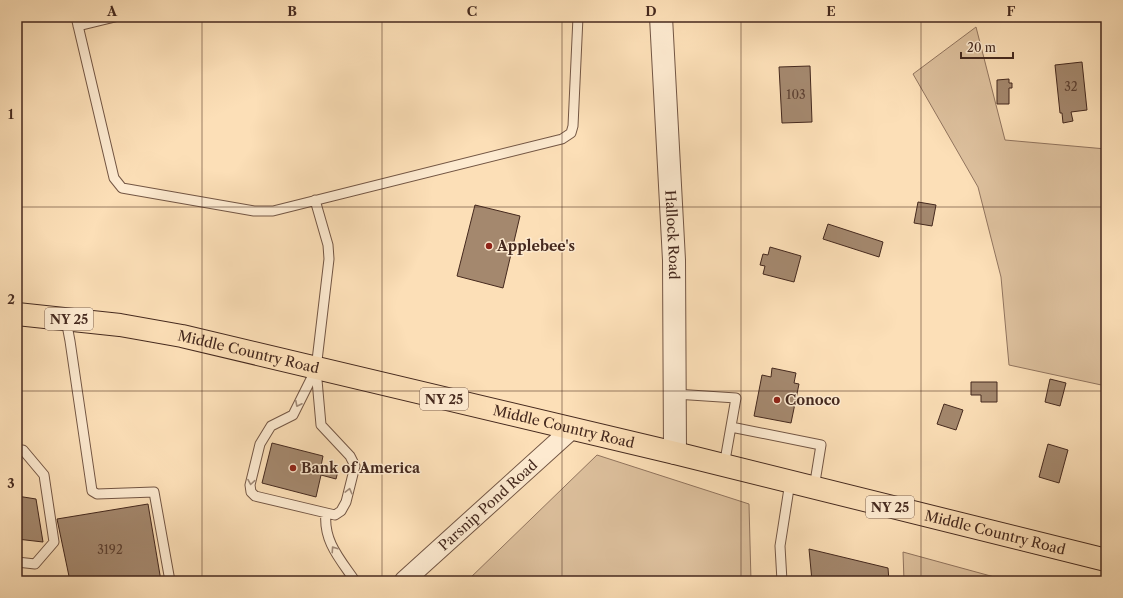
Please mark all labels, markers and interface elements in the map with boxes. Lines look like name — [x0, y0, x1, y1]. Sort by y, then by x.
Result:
text: A — [106, 3, 118, 19]
text: B — [287, 3, 297, 19]
text: C — [467, 3, 477, 19]
text: D — [645, 3, 657, 19]
text: E — [826, 3, 836, 19]
text: F — [1007, 3, 1016, 19]
scale bar — [961, 34, 1013, 60]
text: 20 m — [967, 40, 996, 55]
house number: 32 — [1064, 79, 1078, 94]
house number: 103 — [786, 87, 806, 102]
text: 1 — [8, 106, 14, 122]
street label: Hallock Road — [661, 189, 683, 280]
place label: Applebee's — [496, 237, 575, 255]
marker: Applebee's — [484, 241, 494, 251]
text: 2 — [7, 291, 15, 307]
road number: NY 25 — [45, 308, 93, 330]
street label: Middle Country Road — [176, 326, 321, 377]
road number: NY 25 — [420, 388, 468, 410]
place label: Conoco — [785, 391, 840, 409]
marker: Conoco — [772, 395, 782, 405]
one-way arrow — [295, 400, 303, 407]
street label: Middle Country Road — [491, 401, 637, 452]
street label: Parsnip Pond Road — [435, 456, 541, 554]
place label: Bank of America — [301, 459, 421, 477]
marker: Bank of America — [288, 463, 298, 473]
text: 3 — [7, 475, 15, 491]
one-way arrow — [247, 479, 256, 485]
one-way arrow — [344, 487, 353, 494]
road number: NY 25 — [866, 496, 914, 518]
street label: Middle Country Road — [923, 506, 1068, 559]
house number: 3192 — [97, 542, 123, 557]
one-way arrow — [331, 546, 339, 553]

